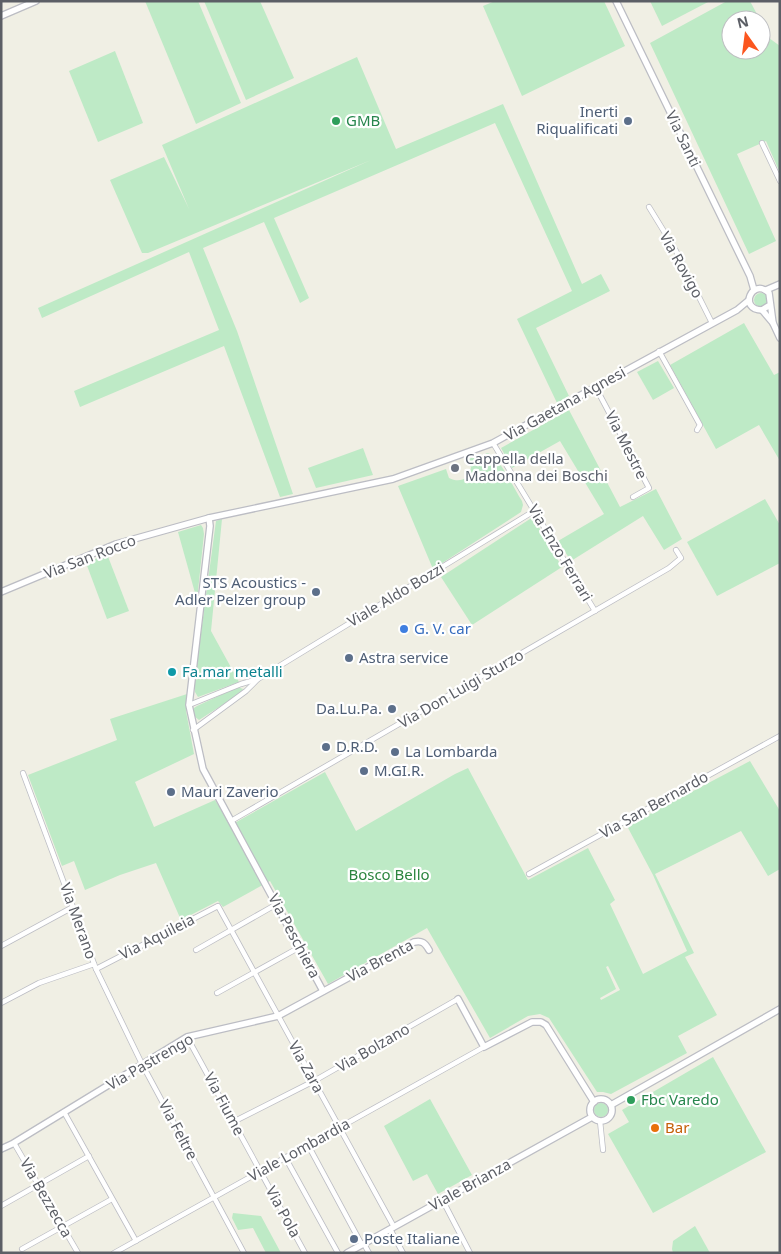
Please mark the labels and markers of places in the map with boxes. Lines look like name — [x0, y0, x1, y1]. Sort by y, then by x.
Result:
place label: Inerti Riqualificati — [536, 101, 618, 138]
place label: GMB — [346, 110, 380, 130]
marker: GMB — [330, 115, 342, 127]
marker: Inerti Riqualificati — [622, 115, 634, 127]
place label: Cappella della Madonna dei Boschi — [465, 448, 608, 485]
marker: Cappella della Madonna dei Boschi — [449, 462, 461, 474]
place label: STS Acoustics - Adler Pelzer group — [175, 572, 306, 609]
marker: STS Acoustics - Adler Pelzer group — [310, 586, 322, 598]
place label: G. V. car — [414, 618, 471, 638]
marker: G. V. car — [398, 623, 410, 635]
place label: Astra service — [359, 647, 448, 667]
marker: Astra service — [343, 652, 355, 664]
place label: Fa.mar metalli — [182, 661, 283, 681]
marker: Fa.mar metalli — [166, 666, 178, 678]
place label: Da.Lu.Pa. — [316, 698, 382, 718]
marker: Da.Lu.Pa. — [386, 703, 398, 715]
place label: D.R.D. — [336, 736, 378, 756]
marker: D.R.D. — [320, 741, 332, 753]
place label: La Lombarda — [405, 741, 497, 761]
marker: La Lombarda — [389, 746, 401, 758]
place label: M.GI.R. — [374, 760, 424, 780]
marker: M.GI.R. — [358, 765, 370, 777]
place label: Mauri Zaverio — [181, 781, 278, 801]
marker: Mauri Zaverio — [165, 786, 177, 798]
place label: Fbc Varedo — [641, 1089, 719, 1109]
marker: Fbc Varedo — [625, 1094, 637, 1106]
place label: Bar — [665, 1117, 689, 1137]
marker: Bar — [649, 1122, 661, 1134]
place label: Poste Italiane — [364, 1228, 460, 1248]
marker: Poste Italiane — [348, 1233, 360, 1245]

